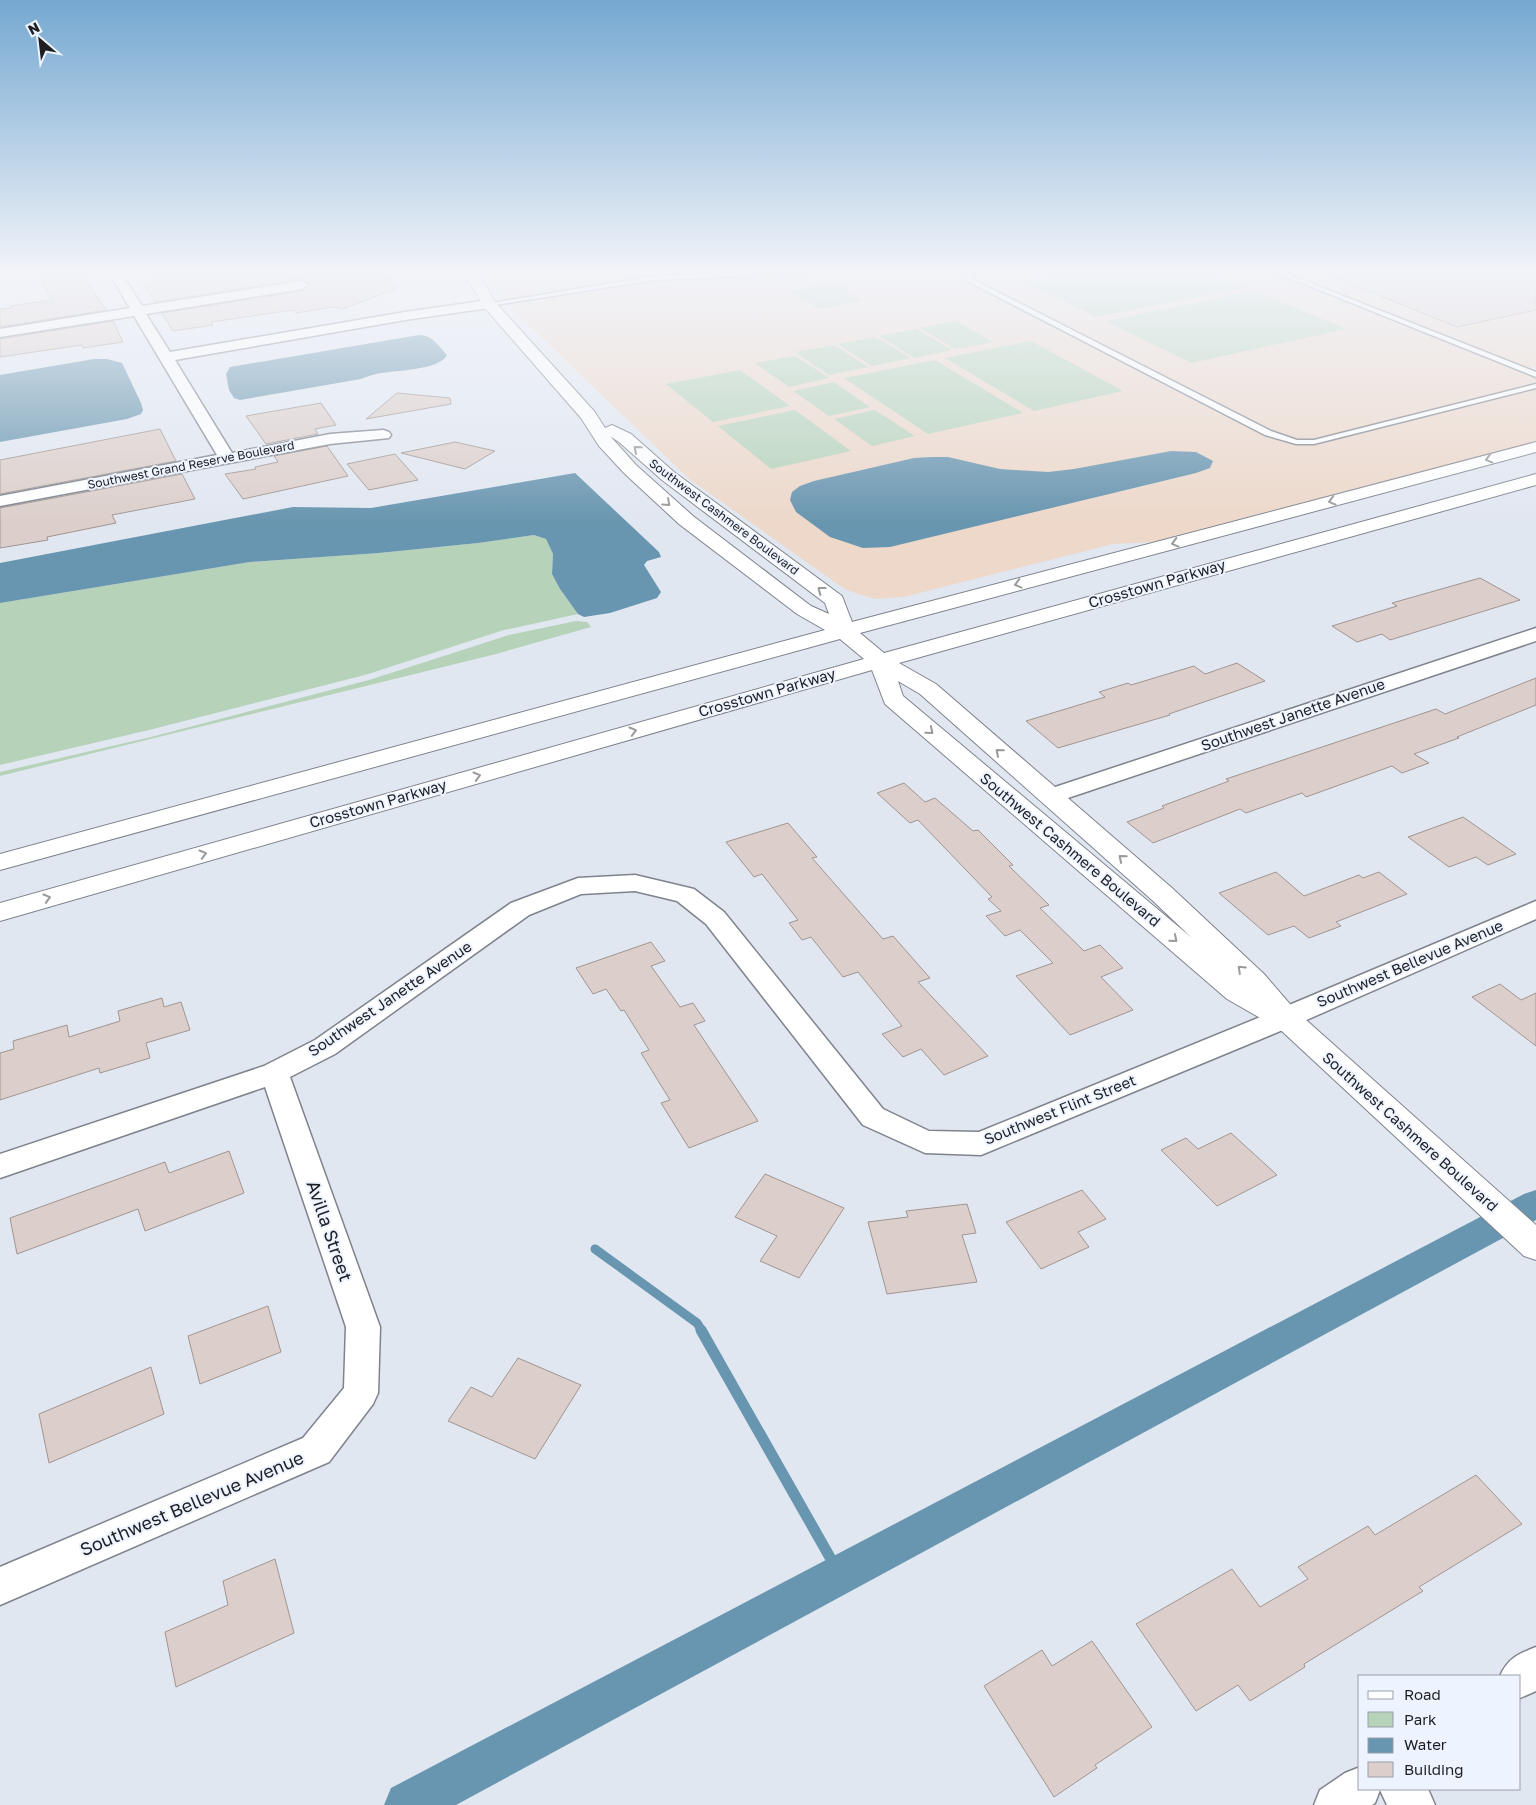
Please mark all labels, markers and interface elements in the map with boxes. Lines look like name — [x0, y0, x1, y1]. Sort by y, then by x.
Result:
north arrow — [15, 15, 65, 65]
text: N — [25, 18, 42, 38]
street label: Southwest Grand Reserve Boulevard — [86, 437, 296, 492]
one-way arrow — [633, 446, 642, 455]
one-way arrow — [1484, 453, 1493, 464]
street label: Southwest Cashmere Boulevard — [646, 455, 802, 578]
one-way arrow — [1327, 495, 1336, 506]
one-way arrow — [661, 497, 670, 506]
one-way arrow — [1171, 537, 1179, 547]
street label: Crosstown Parkway — [1086, 555, 1228, 611]
one-way arrow — [1014, 579, 1022, 589]
one-way arrow — [817, 587, 827, 596]
street label: Crosstown Parkway — [696, 664, 838, 720]
street label: Southwest Janette Avenue — [1198, 674, 1387, 754]
one-way arrow — [924, 725, 933, 734]
one-way arrow — [629, 726, 638, 737]
one-way arrow — [996, 748, 1005, 757]
street label: Southwest Cashmere Boulevard — [977, 769, 1164, 930]
one-way arrow — [473, 771, 481, 781]
street label: Crosstown Parkway — [307, 775, 449, 831]
one-way arrow — [199, 849, 207, 859]
one-way arrow — [1119, 855, 1128, 864]
one-way arrow — [42, 894, 50, 904]
street label: Southwest Bellevue Avenue — [1314, 915, 1506, 1011]
one-way arrow — [1168, 933, 1177, 942]
street label: Southwest Janette Avenue — [304, 937, 475, 1060]
one-way arrow — [1238, 966, 1247, 975]
street label: Southwest Cashmere Boulevard — [1319, 1048, 1502, 1215]
street label: Southwest Flint Street — [981, 1070, 1138, 1148]
street label: Avilla Street — [302, 1177, 357, 1284]
street label: Southwest Bellevue Avenue — [77, 1446, 307, 1560]
legend — [1358, 1675, 1521, 1790]
text: Road — [1404, 1685, 1441, 1703]
text: Park — [1404, 1710, 1437, 1728]
text: Water — [1404, 1735, 1447, 1753]
text: Building — [1404, 1760, 1464, 1778]

